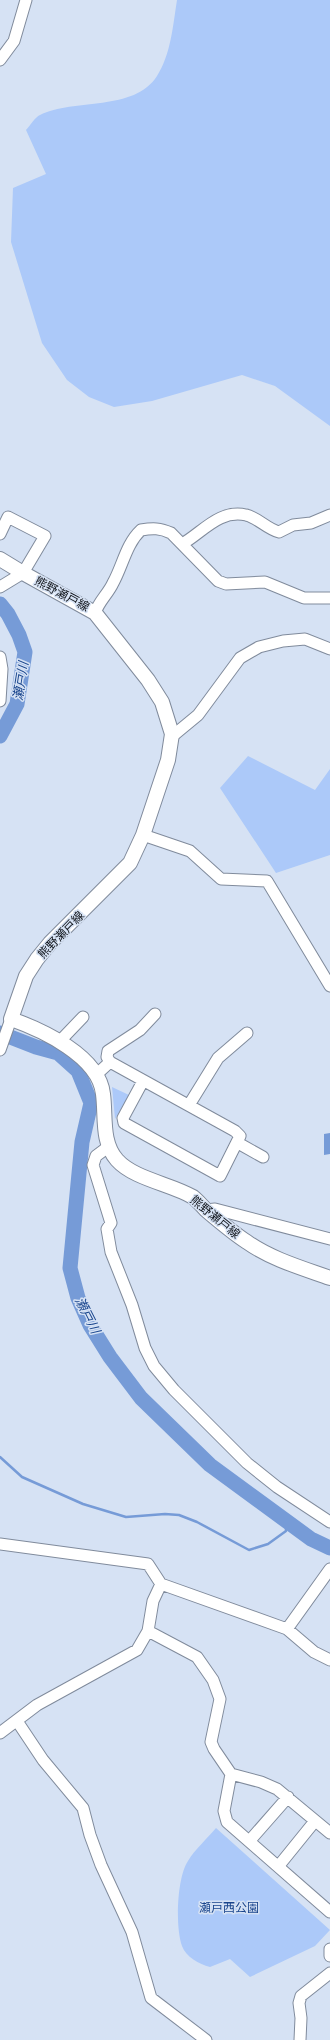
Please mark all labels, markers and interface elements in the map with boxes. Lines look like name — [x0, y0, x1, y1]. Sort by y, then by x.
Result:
street label: 熊野瀬戸線 — [32, 573, 92, 614]
water label: 瀬戸川 — [9, 659, 32, 702]
street label: 熊野瀬戸線 — [34, 908, 87, 961]
street label: 熊野瀬戸線 — [187, 1192, 243, 1241]
water label: 瀬戸川 — [71, 1294, 105, 1338]
park label: 瀬戸西公園 — [199, 1900, 259, 1915]

